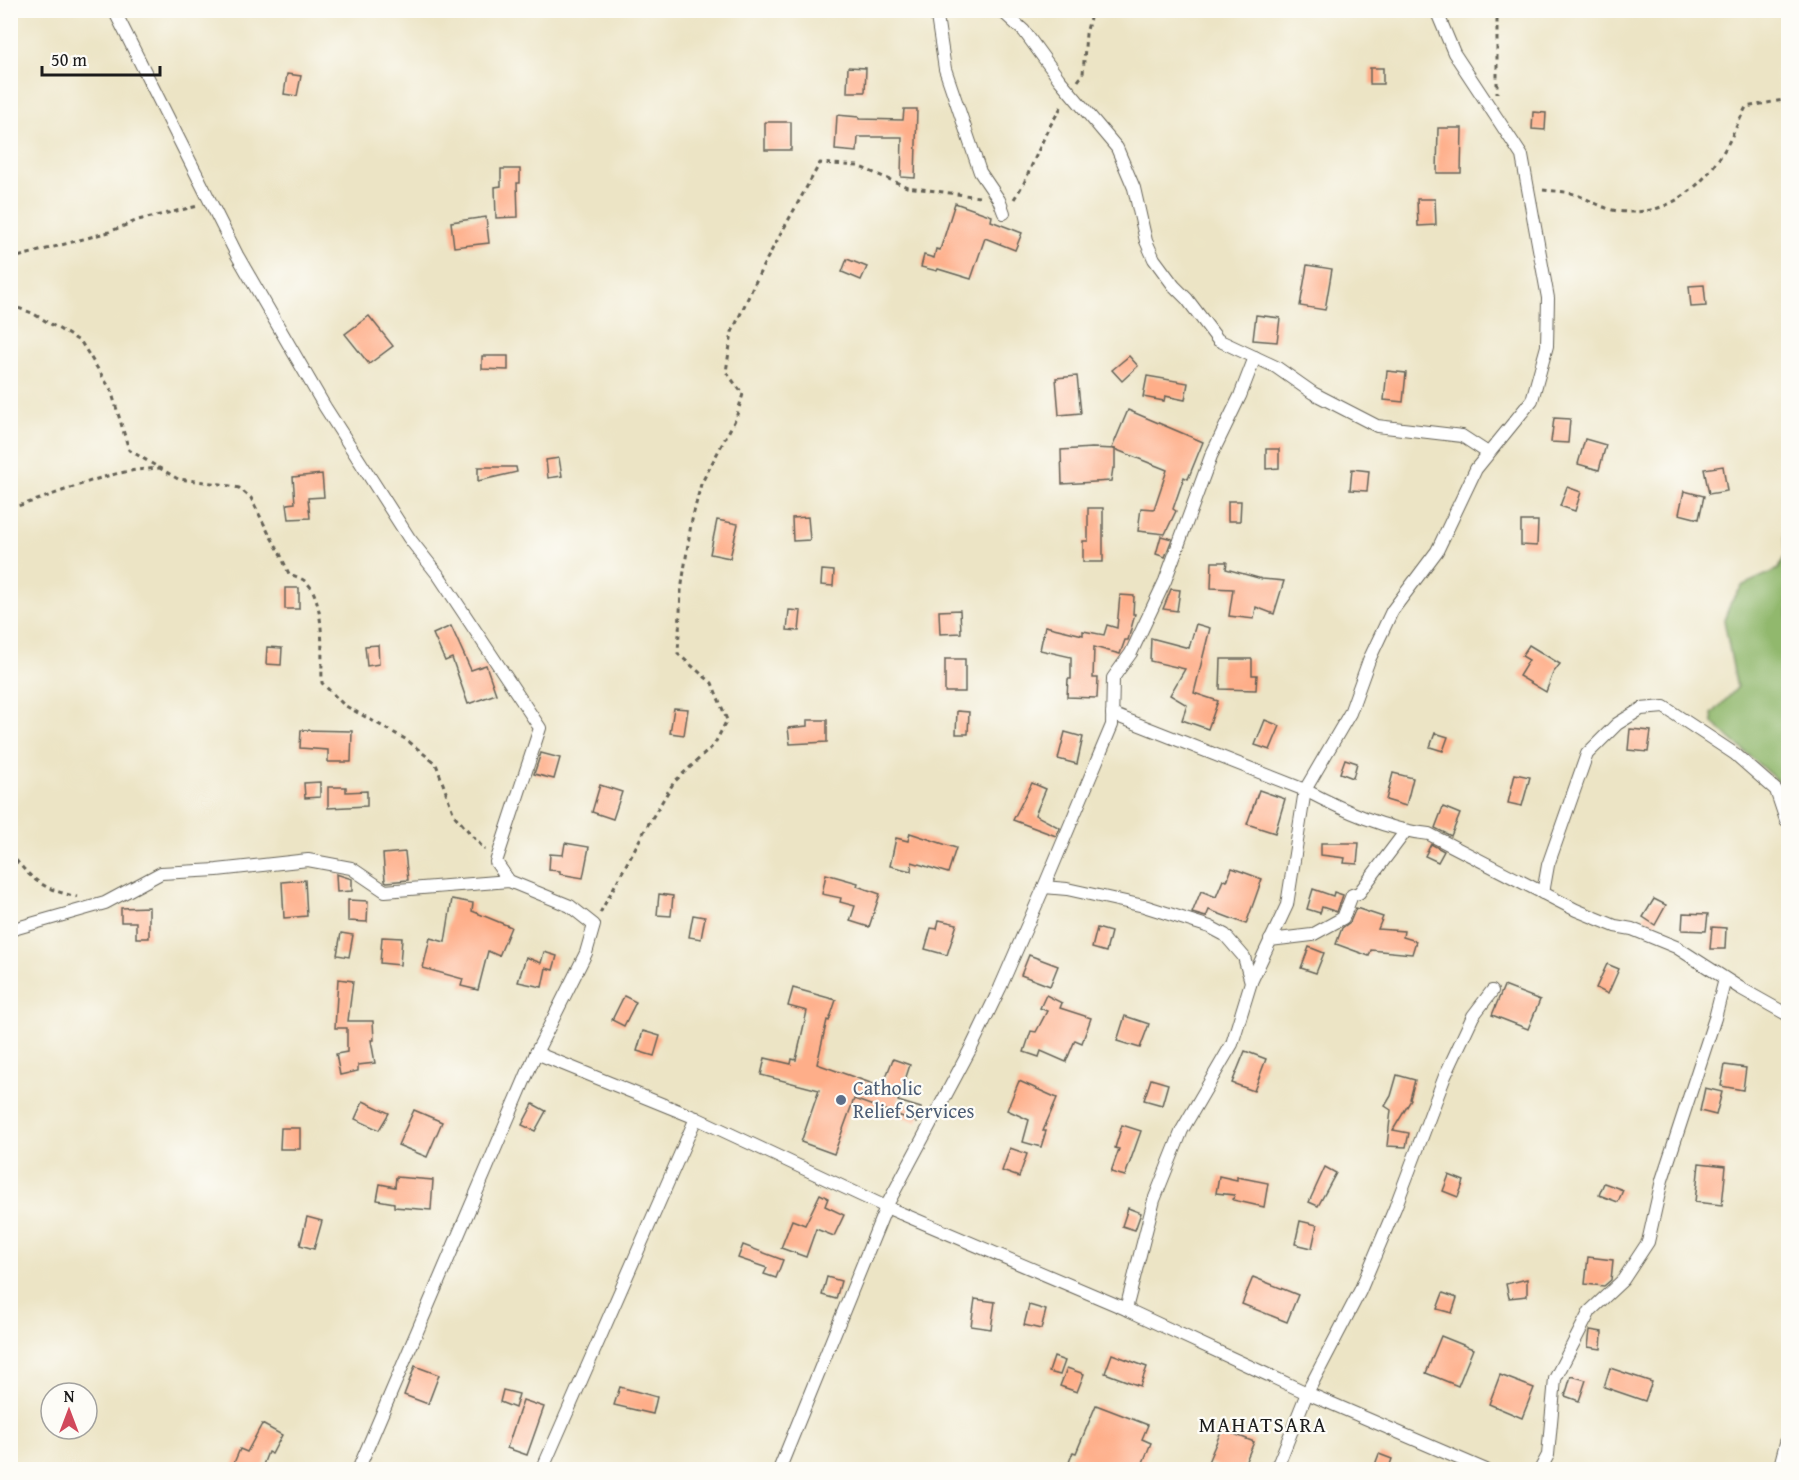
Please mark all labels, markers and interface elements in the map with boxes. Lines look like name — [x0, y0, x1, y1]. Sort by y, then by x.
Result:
scale bar — [42, 39, 160, 77]
text: 50 m — [51, 46, 87, 73]
place label: Catholic Relief Services — [853, 1073, 975, 1125]
marker: Catholic Relief Services — [834, 1093, 848, 1107]
north arrow — [39, 1381, 99, 1441]
text: N — [64, 1384, 75, 1408]
district label: MAHATSARA — [1199, 1409, 1327, 1440]

